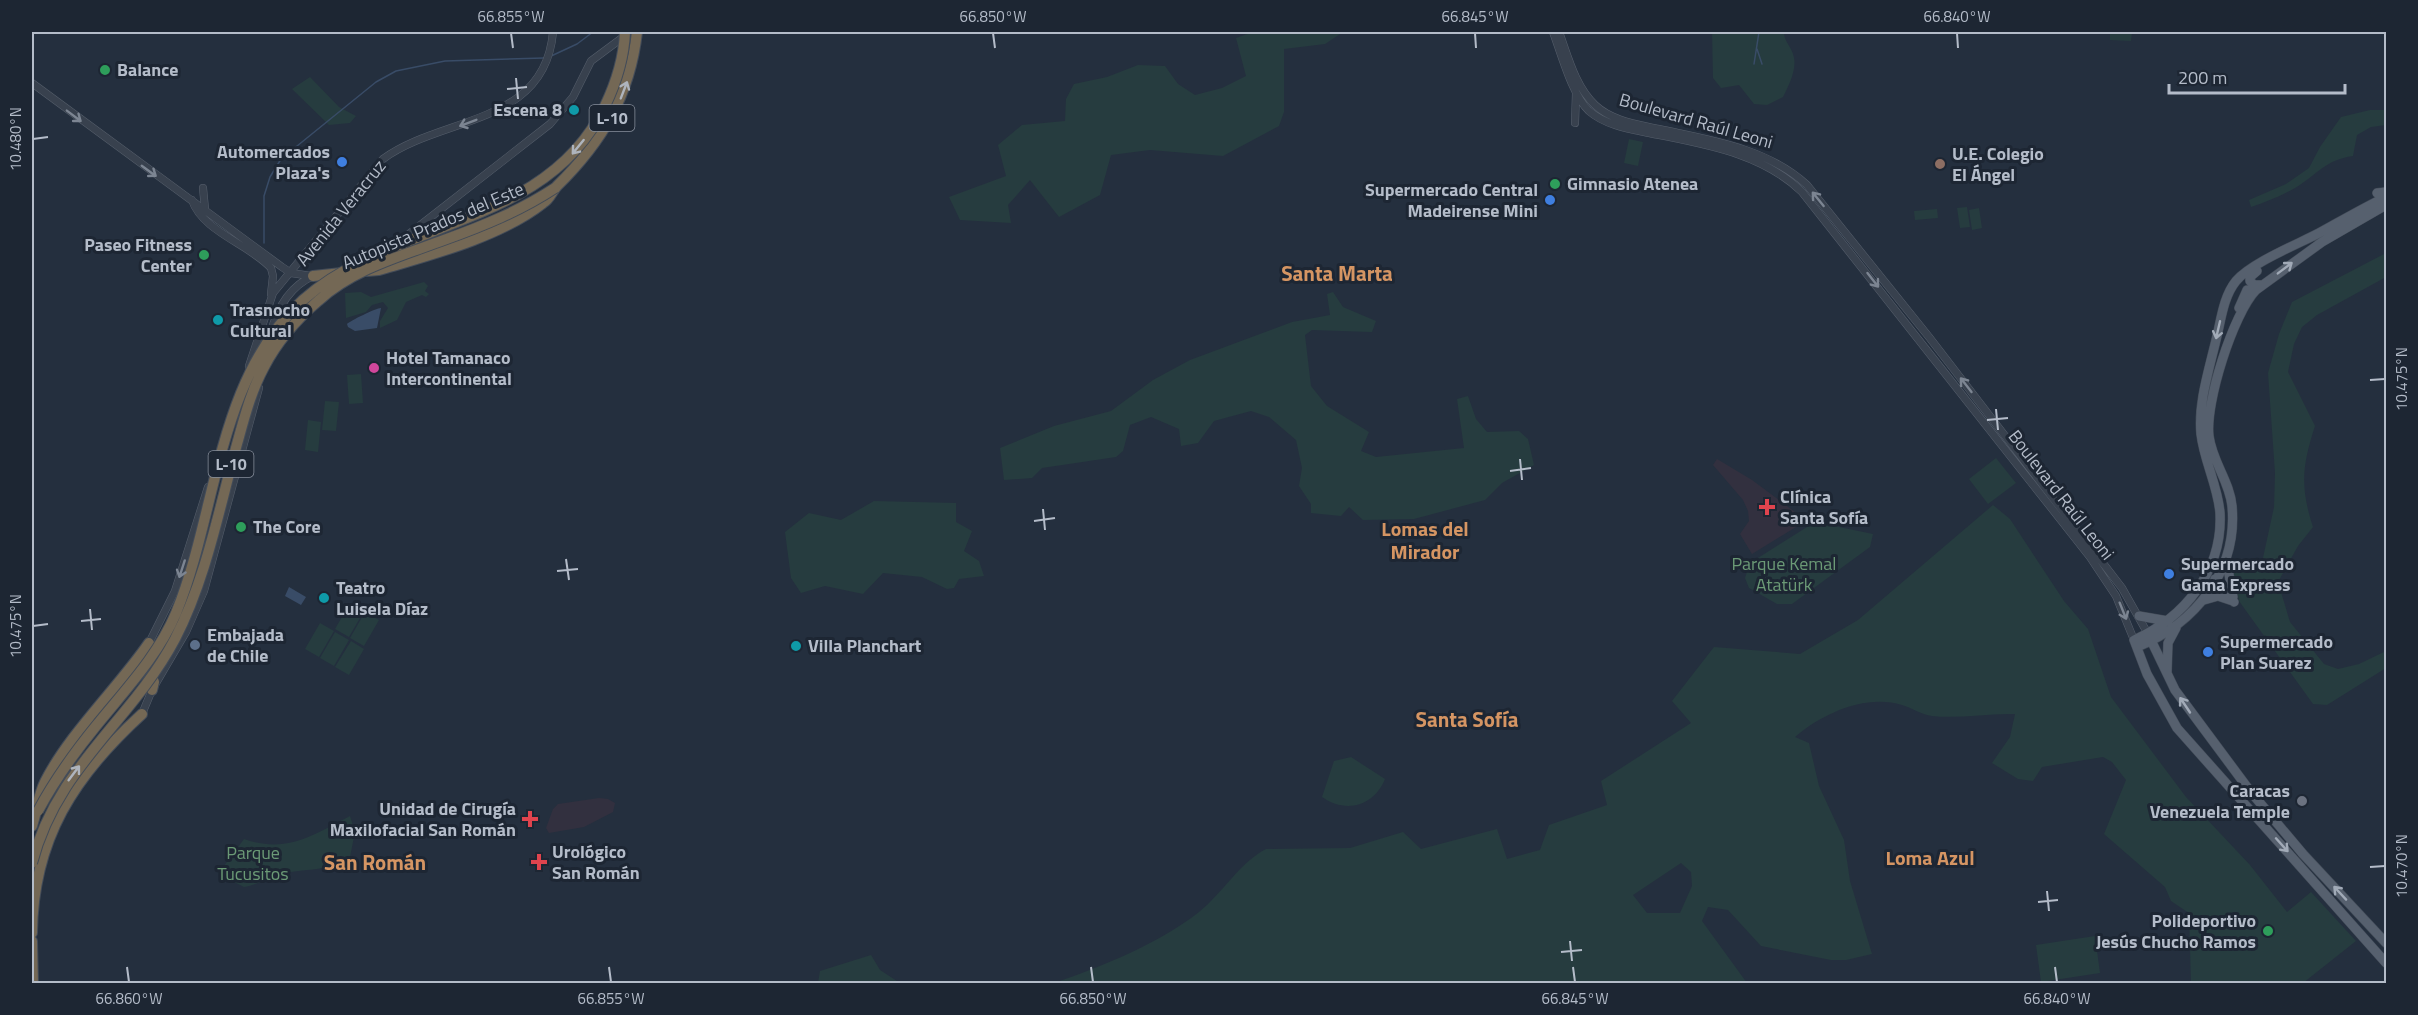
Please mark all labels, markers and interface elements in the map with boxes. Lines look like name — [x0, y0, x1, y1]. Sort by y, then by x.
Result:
text: 66.855°W — [478, 5, 544, 28]
text: 66.850°W — [960, 5, 1026, 28]
text: 66.845°W — [1442, 5, 1508, 28]
text: 66.840°W — [1924, 5, 1990, 28]
place label: Balance — [117, 56, 178, 83]
scale bar — [2169, 57, 2344, 95]
marker: Balance — [98, 63, 112, 77]
text: 200 m — [2178, 64, 2227, 91]
one-way arrow — [619, 81, 630, 100]
street label: Boulevard Raúl Leoni — [1616, 86, 1776, 155]
place label: Escena 8 — [493, 96, 562, 123]
marker: Escena 8 — [567, 103, 581, 117]
road number: L-10 — [590, 105, 634, 131]
text: 10.480°N — [4, 107, 27, 171]
one-way arrow — [66, 109, 82, 122]
one-way arrow — [459, 118, 478, 129]
place label: Automercados Plaza's — [217, 138, 330, 186]
one-way arrow — [571, 139, 584, 155]
place label: U.E. Colegio El Ángel — [1952, 140, 2044, 188]
street label: Avenida Veracruz — [289, 154, 392, 272]
marker: Automercados Plaza's — [335, 155, 349, 169]
marker: U.E. Colegio El Ángel — [1933, 157, 1947, 171]
one-way arrow — [141, 165, 157, 177]
place label: Gimnasio Atenea — [1567, 170, 1698, 197]
street label: Autopista Prados del Este — [338, 175, 528, 276]
place label: Supermercado Central Madeirense Mini — [1365, 176, 1538, 224]
marker: Gimnasio Atenea — [1548, 177, 1562, 191]
one-way arrow — [1812, 192, 1825, 208]
marker: Supermercado Central Madeirense Mini — [1543, 193, 1557, 207]
place label: Paseo Fitness Center — [84, 231, 192, 279]
marker: Paseo Fitness Center — [197, 248, 211, 262]
district label: Santa Marta — [1281, 257, 1393, 289]
one-way arrow — [2277, 262, 2293, 275]
one-way arrow — [1867, 272, 1880, 288]
place label: Trasnocho Cultural — [230, 296, 310, 344]
marker: Trasnocho Cultural — [211, 313, 225, 327]
one-way arrow — [2212, 321, 2224, 340]
place label: Hotel Tamanaco Intercontinental — [386, 344, 512, 392]
text: 10.475°N — [2390, 347, 2413, 411]
marker: Hotel Tamanaco Intercontinental — [367, 361, 381, 375]
one-way arrow — [1959, 377, 1972, 393]
street label: Boulevard Raúl Leoni — [2002, 424, 2121, 566]
road number: L-10 — [208, 451, 254, 477]
place label: Clínica Santa Sofía — [1780, 483, 1868, 531]
marker: Clínica Santa Sofía — [1758, 498, 1776, 516]
place label: The Core — [253, 513, 321, 540]
district label: Lomas del Mirador — [1381, 513, 1469, 567]
marker: The Core — [234, 520, 248, 534]
park label: Parque Kemal Atatürk — [1732, 550, 1836, 598]
place label: Supermercado Gama Express — [2181, 550, 2294, 598]
one-way arrow — [176, 559, 187, 578]
marker: Supermercado Gama Express — [2162, 567, 2176, 581]
place label: Teatro Luisela Díaz — [336, 574, 428, 622]
marker: Teatro Luisela Díaz — [317, 591, 331, 605]
text: 10.475°N — [4, 594, 27, 658]
one-way arrow — [2118, 602, 2129, 620]
place label: Embajada de Chile — [207, 621, 284, 669]
place label: Supermercado Plan Suarez — [2220, 628, 2333, 676]
place label: Villa Planchart — [808, 632, 922, 659]
marker: Embajada de Chile — [188, 638, 202, 652]
marker: Villa Planchart — [789, 639, 803, 653]
marker: Supermercado Plan Suarez — [2201, 645, 2215, 659]
one-way arrow — [2179, 697, 2191, 713]
district label: Santa Sofía — [1415, 703, 1519, 735]
one-way arrow — [67, 765, 80, 781]
place label: Caracas Venezuela Temple — [2150, 777, 2290, 825]
marker: Caracas Venezuela Temple — [2295, 794, 2309, 808]
place label: Unidad de Cirugía Maxilofacial San Román — [330, 795, 516, 843]
marker: Unidad de Cirugía Maxilofacial San Román — [521, 810, 539, 828]
text: 10.470°N — [2390, 834, 2413, 898]
one-way arrow — [2275, 837, 2289, 852]
place label: Urológico San Román — [552, 838, 640, 886]
park label: Parque Tucusitos — [217, 839, 289, 887]
district label: Loma Azul — [1885, 842, 1975, 873]
district label: San Román — [324, 846, 426, 878]
marker: Urológico San Román — [530, 853, 548, 871]
one-way arrow — [2333, 885, 2348, 900]
place label: Polideportivo Jesús Chucho Ramos — [2096, 907, 2256, 955]
marker: Polideportivo Jesús Chucho Ramos — [2261, 924, 2275, 938]
text: 66.860°W — [96, 987, 162, 1010]
text: 66.855°W — [578, 987, 644, 1010]
text: 66.850°W — [1060, 987, 1126, 1010]
text: 66.845°W — [1542, 987, 1608, 1010]
text: 66.840°W — [2024, 987, 2090, 1010]

